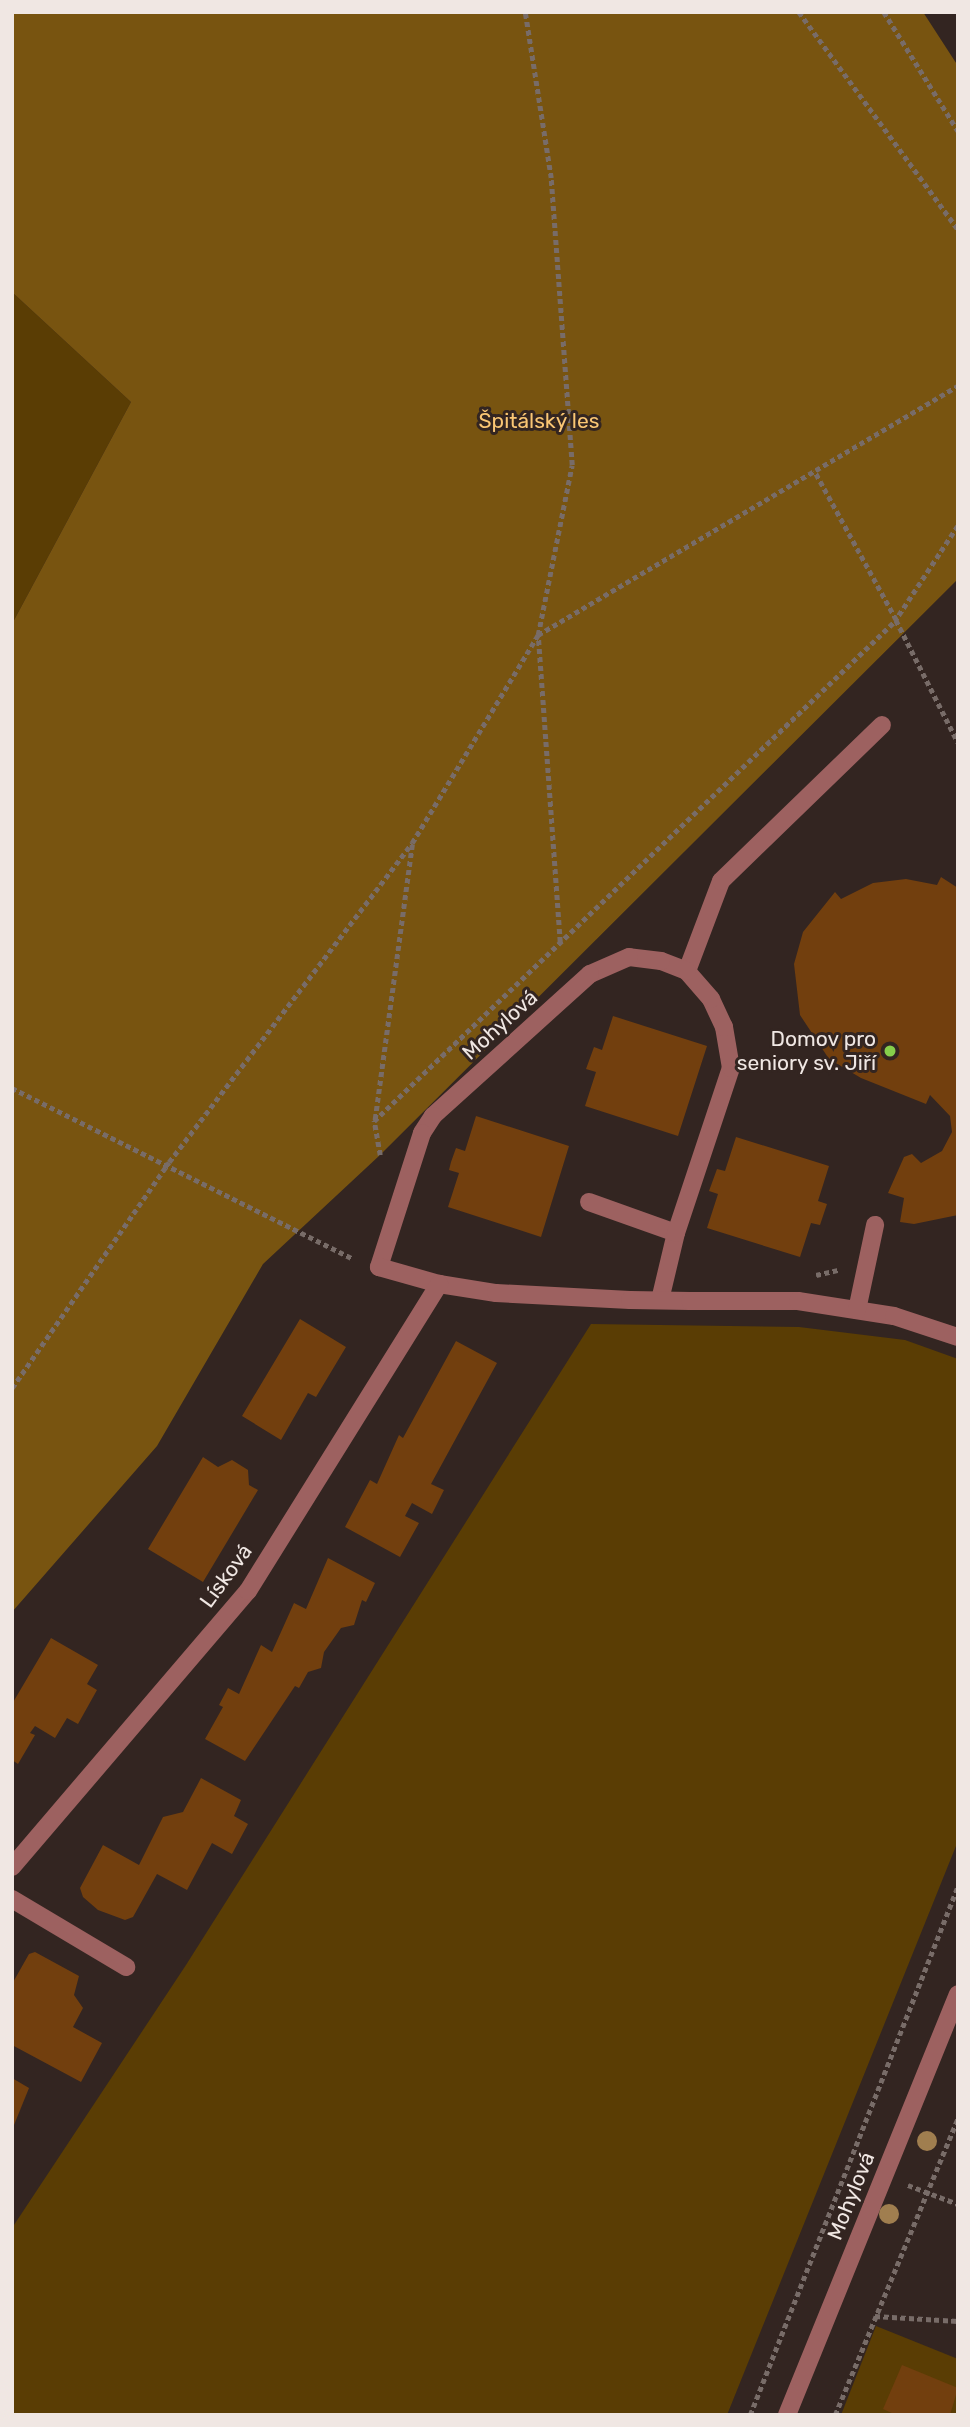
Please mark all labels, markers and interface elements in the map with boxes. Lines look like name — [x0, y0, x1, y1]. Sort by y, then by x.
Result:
park label: Špitálský les — [478, 408, 600, 434]
street label: Mohylová — [457, 985, 543, 1065]
place label: Domov pro seniory sv. Jiří — [736, 1026, 876, 1076]
marker: Domov pro seniory sv. Jiří — [882, 1043, 898, 1059]
street label: Lísková — [195, 1539, 257, 1613]
street label: Mohylová — [822, 2148, 880, 2244]

